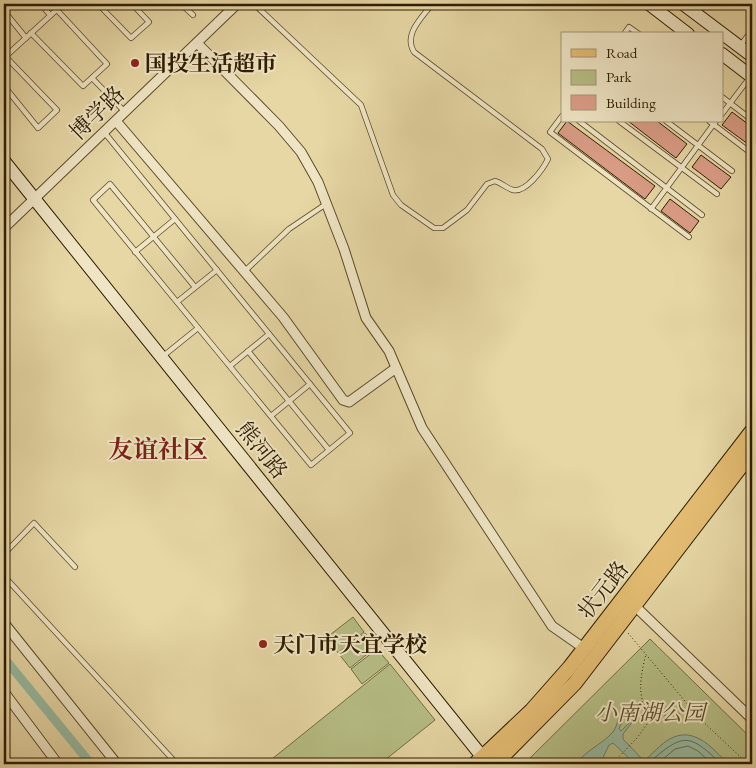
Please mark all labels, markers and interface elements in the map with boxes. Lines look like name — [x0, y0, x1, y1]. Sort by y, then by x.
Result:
legend — [561, 32, 724, 122]
text: Road — [606, 43, 638, 62]
place label: 国投生活超市 — [145, 49, 277, 78]
marker: 国投生活超市 — [129, 57, 141, 69]
text: Park — [606, 67, 633, 86]
street label: 博学路 — [63, 80, 131, 146]
text: Building — [606, 93, 656, 112]
street label: 熊河路 — [230, 415, 294, 485]
district label: 友谊社区 — [108, 433, 208, 465]
street label: 状元路 — [571, 555, 635, 625]
place label: 天门市天宜学校 — [273, 630, 427, 659]
marker: 天门市天宜学校 — [257, 638, 269, 650]
park label: 小南湖公园 — [595, 698, 708, 727]

